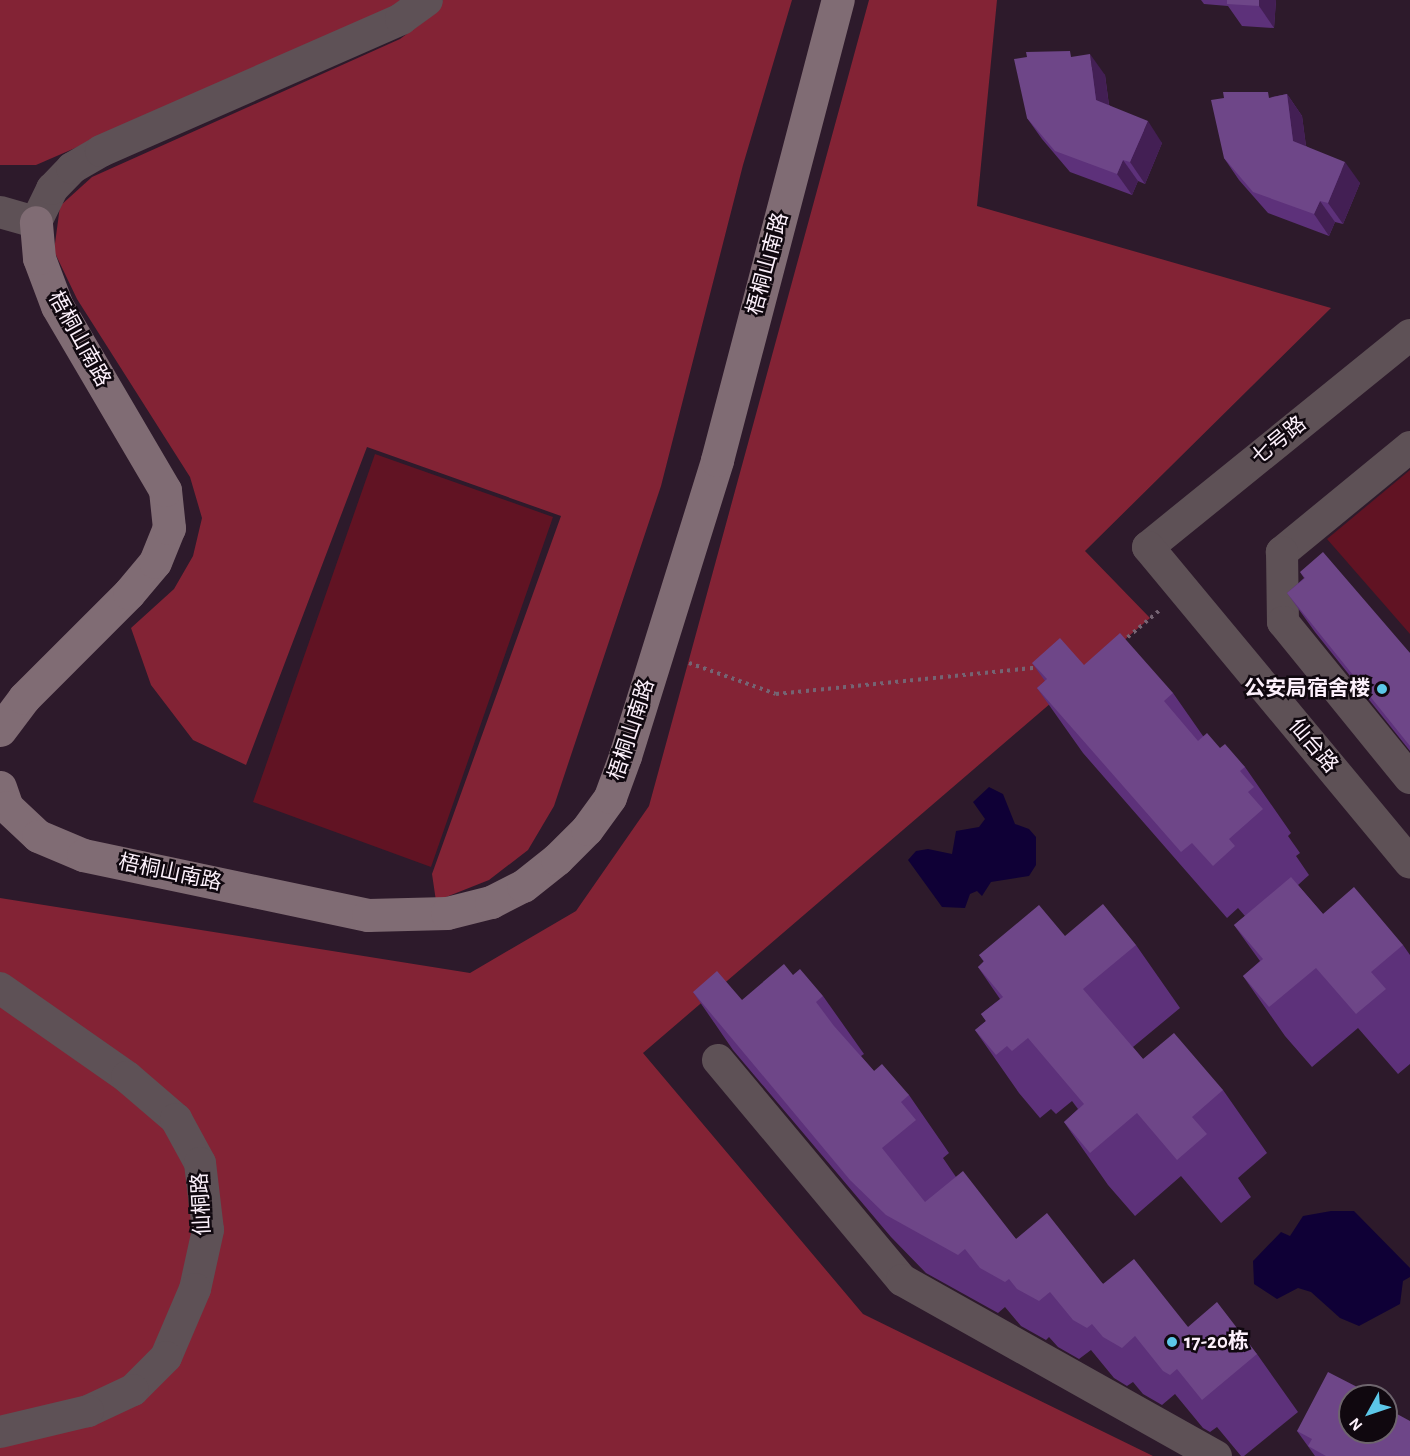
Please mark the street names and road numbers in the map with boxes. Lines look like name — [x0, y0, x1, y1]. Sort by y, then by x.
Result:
street label: 梧桐山南路 — [742, 210, 794, 318]
street label: 梧桐山南路 — [43, 287, 115, 391]
street label: 七号路 — [1247, 411, 1311, 471]
street label: 梧桐山南路 — [604, 676, 660, 784]
street label: 仙台路 — [1283, 714, 1343, 778]
street label: 梧桐山南路 — [116, 850, 224, 896]
street label: 仙桐路 — [188, 1172, 216, 1236]

